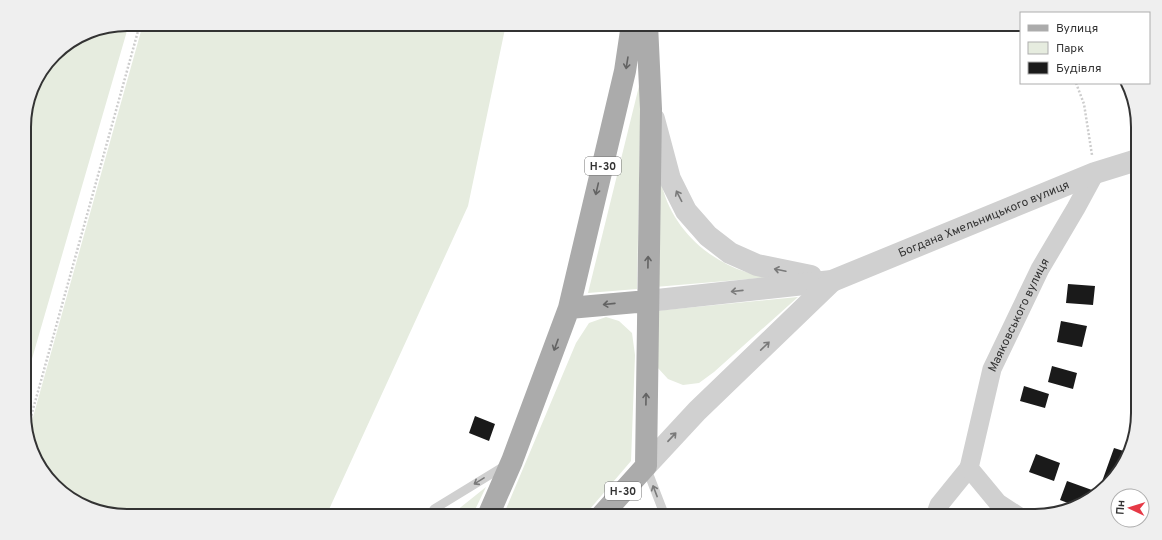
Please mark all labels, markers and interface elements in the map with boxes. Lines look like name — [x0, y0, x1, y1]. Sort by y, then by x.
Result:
legend — [1020, 12, 1150, 84]
text: Вулиця — [1056, 21, 1098, 37]
text: Парк — [1056, 41, 1084, 57]
one-way arrow — [622, 56, 630, 69]
text: Будівля — [1056, 61, 1102, 77]
road number: Н-30 — [585, 157, 621, 175]
street label: Богдана Хмельницького вулиця — [896, 177, 1072, 262]
one-way arrow — [593, 182, 601, 195]
one-way arrow — [675, 191, 682, 203]
one-way arrow — [644, 256, 652, 269]
street label: Маяковського вулиця — [985, 256, 1054, 375]
one-way arrow — [774, 265, 787, 273]
one-way arrow — [731, 287, 744, 295]
one-way arrow — [603, 301, 616, 308]
one-way arrow — [551, 338, 559, 350]
one-way arrow — [760, 341, 770, 350]
one-way arrow — [642, 393, 650, 406]
one-way arrow — [668, 432, 677, 442]
one-way arrow — [473, 478, 485, 486]
road number: Н-30 — [605, 482, 641, 500]
one-way arrow — [651, 485, 659, 497]
north arrow — [1110, 488, 1150, 528]
text: Пн — [1114, 499, 1129, 515]

